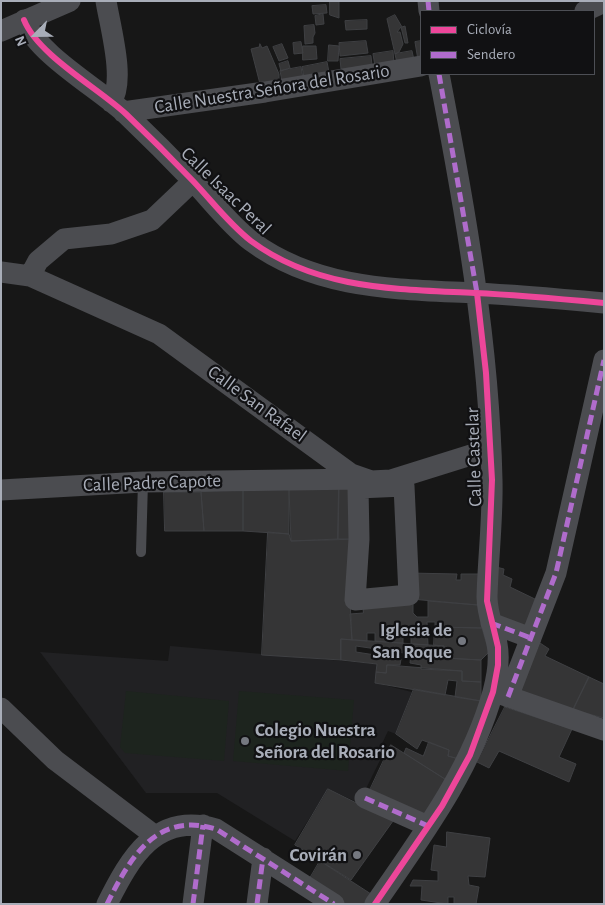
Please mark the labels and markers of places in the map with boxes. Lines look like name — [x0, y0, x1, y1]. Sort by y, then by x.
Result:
place label: Iglesia de San Roque — [372, 619, 452, 663]
marker: Iglesia de San Roque — [456, 635, 468, 647]
place label: Colegio Nuestra Señora del Rosario — [255, 719, 395, 763]
marker: Colegio Nuestra Señora del Rosario — [239, 735, 251, 747]
place label: Covirán — [289, 844, 347, 866]
marker: Covirán — [351, 849, 363, 861]

